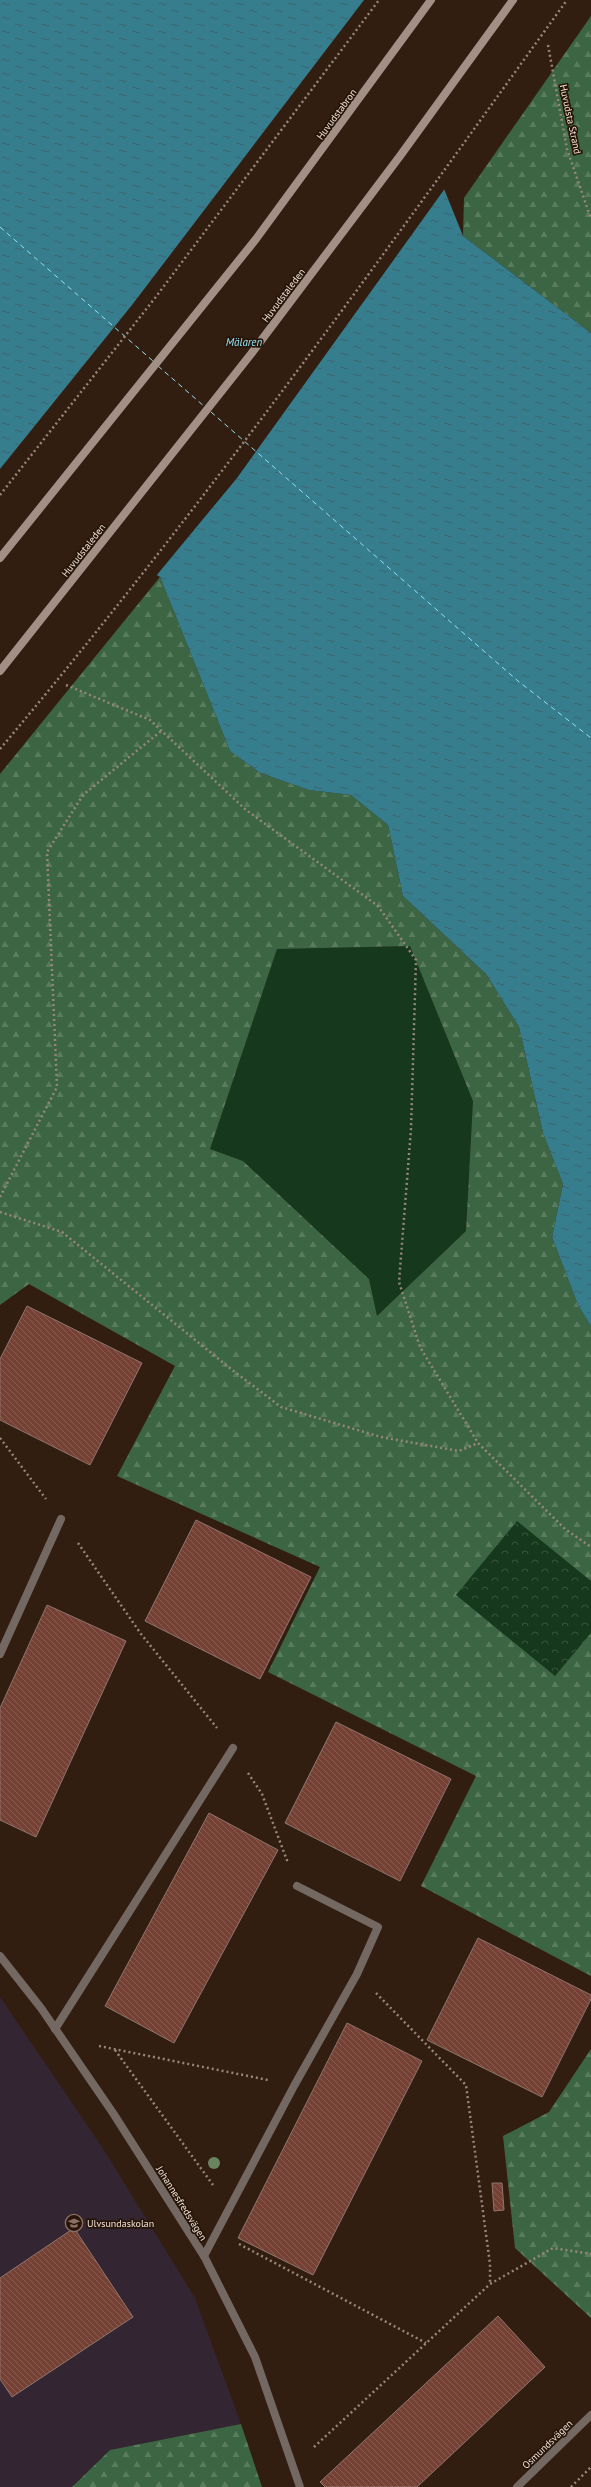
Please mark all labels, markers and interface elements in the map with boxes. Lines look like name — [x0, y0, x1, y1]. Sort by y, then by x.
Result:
street label: Huvudsta Strand — [557, 83, 584, 155]
street label: Huvudstabron — [314, 86, 359, 142]
street label: Huvudstaleden — [259, 266, 308, 325]
water label: Mälaren — [226, 335, 262, 349]
street label: Huvudstaleden — [59, 521, 108, 580]
street label: Johannesfredsvägen — [153, 2163, 210, 2243]
school or university icon: Ulvsundaskolan — [64, 2213, 84, 2233]
place label: Ulvsundaskolan — [87, 2217, 154, 2230]
street label: Osmundsvägen — [519, 2417, 575, 2472]

